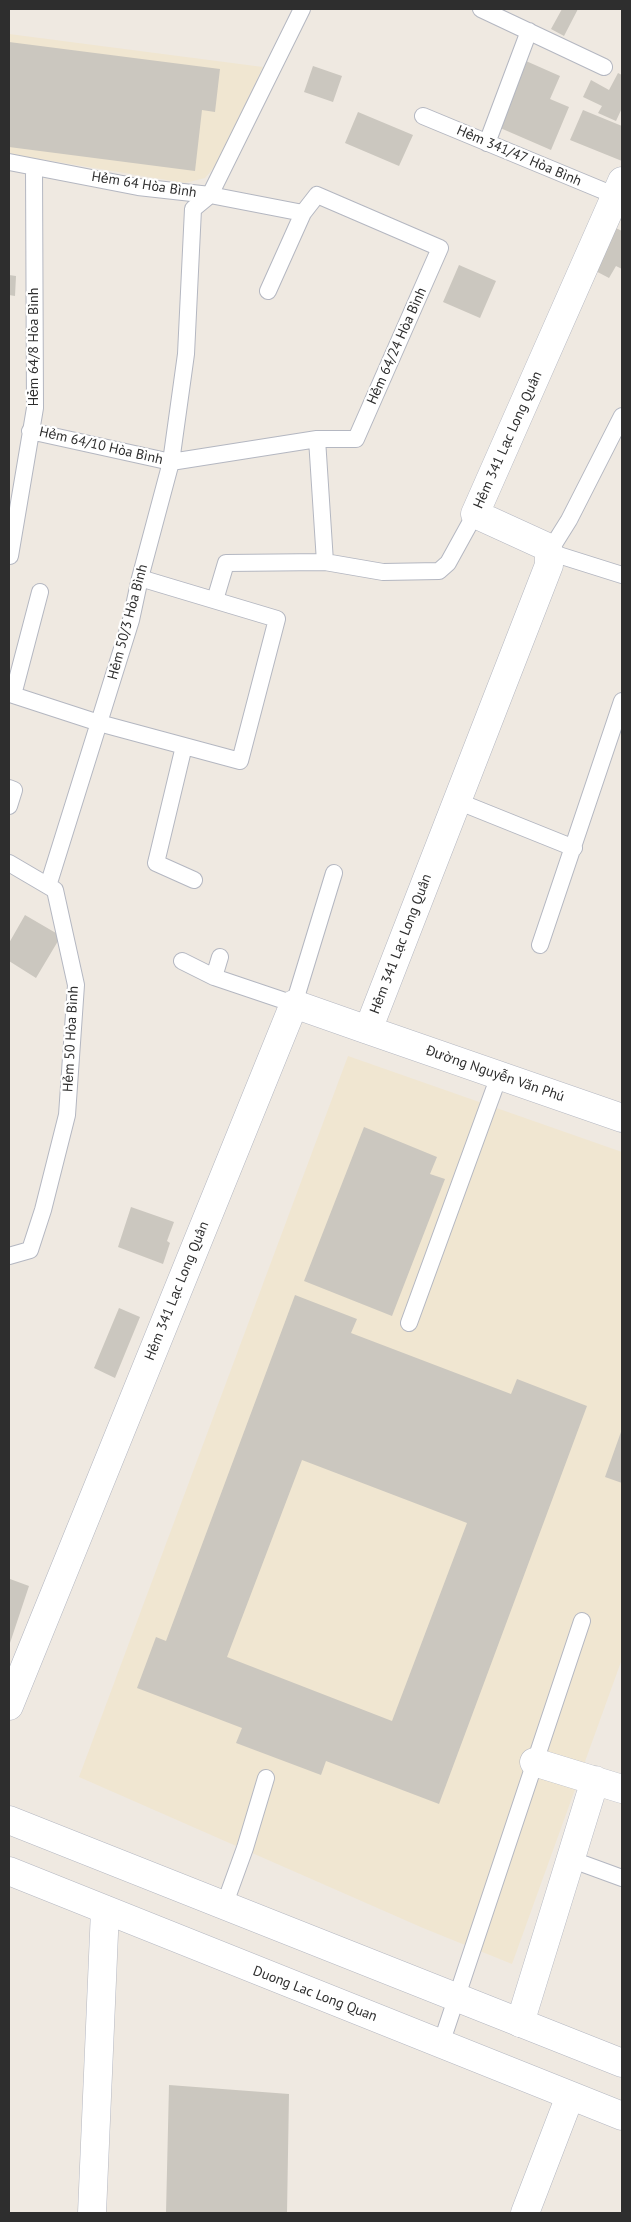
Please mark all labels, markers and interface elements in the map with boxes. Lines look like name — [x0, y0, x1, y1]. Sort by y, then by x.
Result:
street label: Hẻm 341/47 Hòa Bình — [454, 122, 584, 190]
street label: Hẻm 64 Hòa Bình — [90, 168, 198, 202]
street label: Hẻm 64/24 Hòa Bình — [364, 285, 430, 407]
street label: Hẻm 64/8 Hòa Bình — [26, 288, 42, 406]
street label: Hẻm 341 Lạc Long Quân — [470, 369, 546, 511]
street label: Hẻm 64/10 Hòa Bình — [38, 424, 164, 468]
street label: Hẻm 50/3 Hòa Bình — [105, 562, 151, 682]
street label: Hẻm 341 Lạc Long Quân — [367, 872, 435, 1016]
street label: Hẻm 50 Hòa Bình — [60, 986, 82, 1092]
street label: Đường Nguyễn Văn Phú — [423, 1042, 567, 1106]
street label: Hẻm 341 Lạc Long Quân — [141, 1219, 213, 1363]
street label: Duong Lac Long Quan — [251, 1963, 379, 2025]

